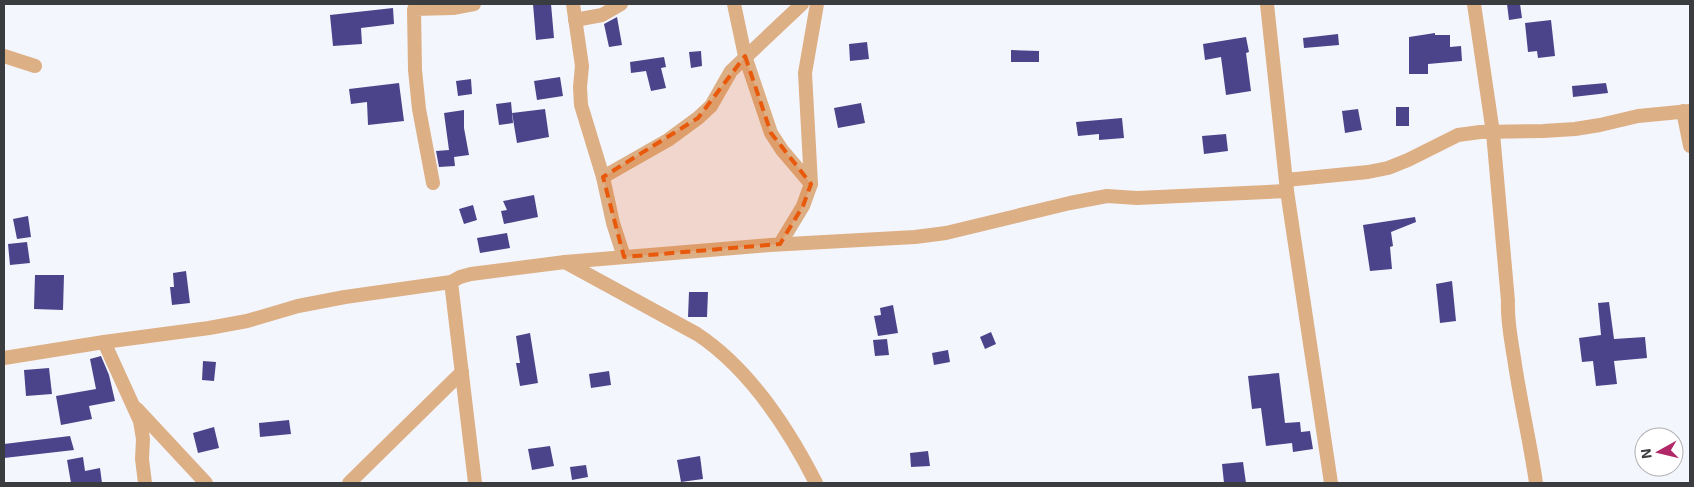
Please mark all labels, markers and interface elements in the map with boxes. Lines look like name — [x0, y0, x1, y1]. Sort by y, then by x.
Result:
north arrow — [1634, 427, 1684, 477]
text: N — [1637, 448, 1655, 460]

